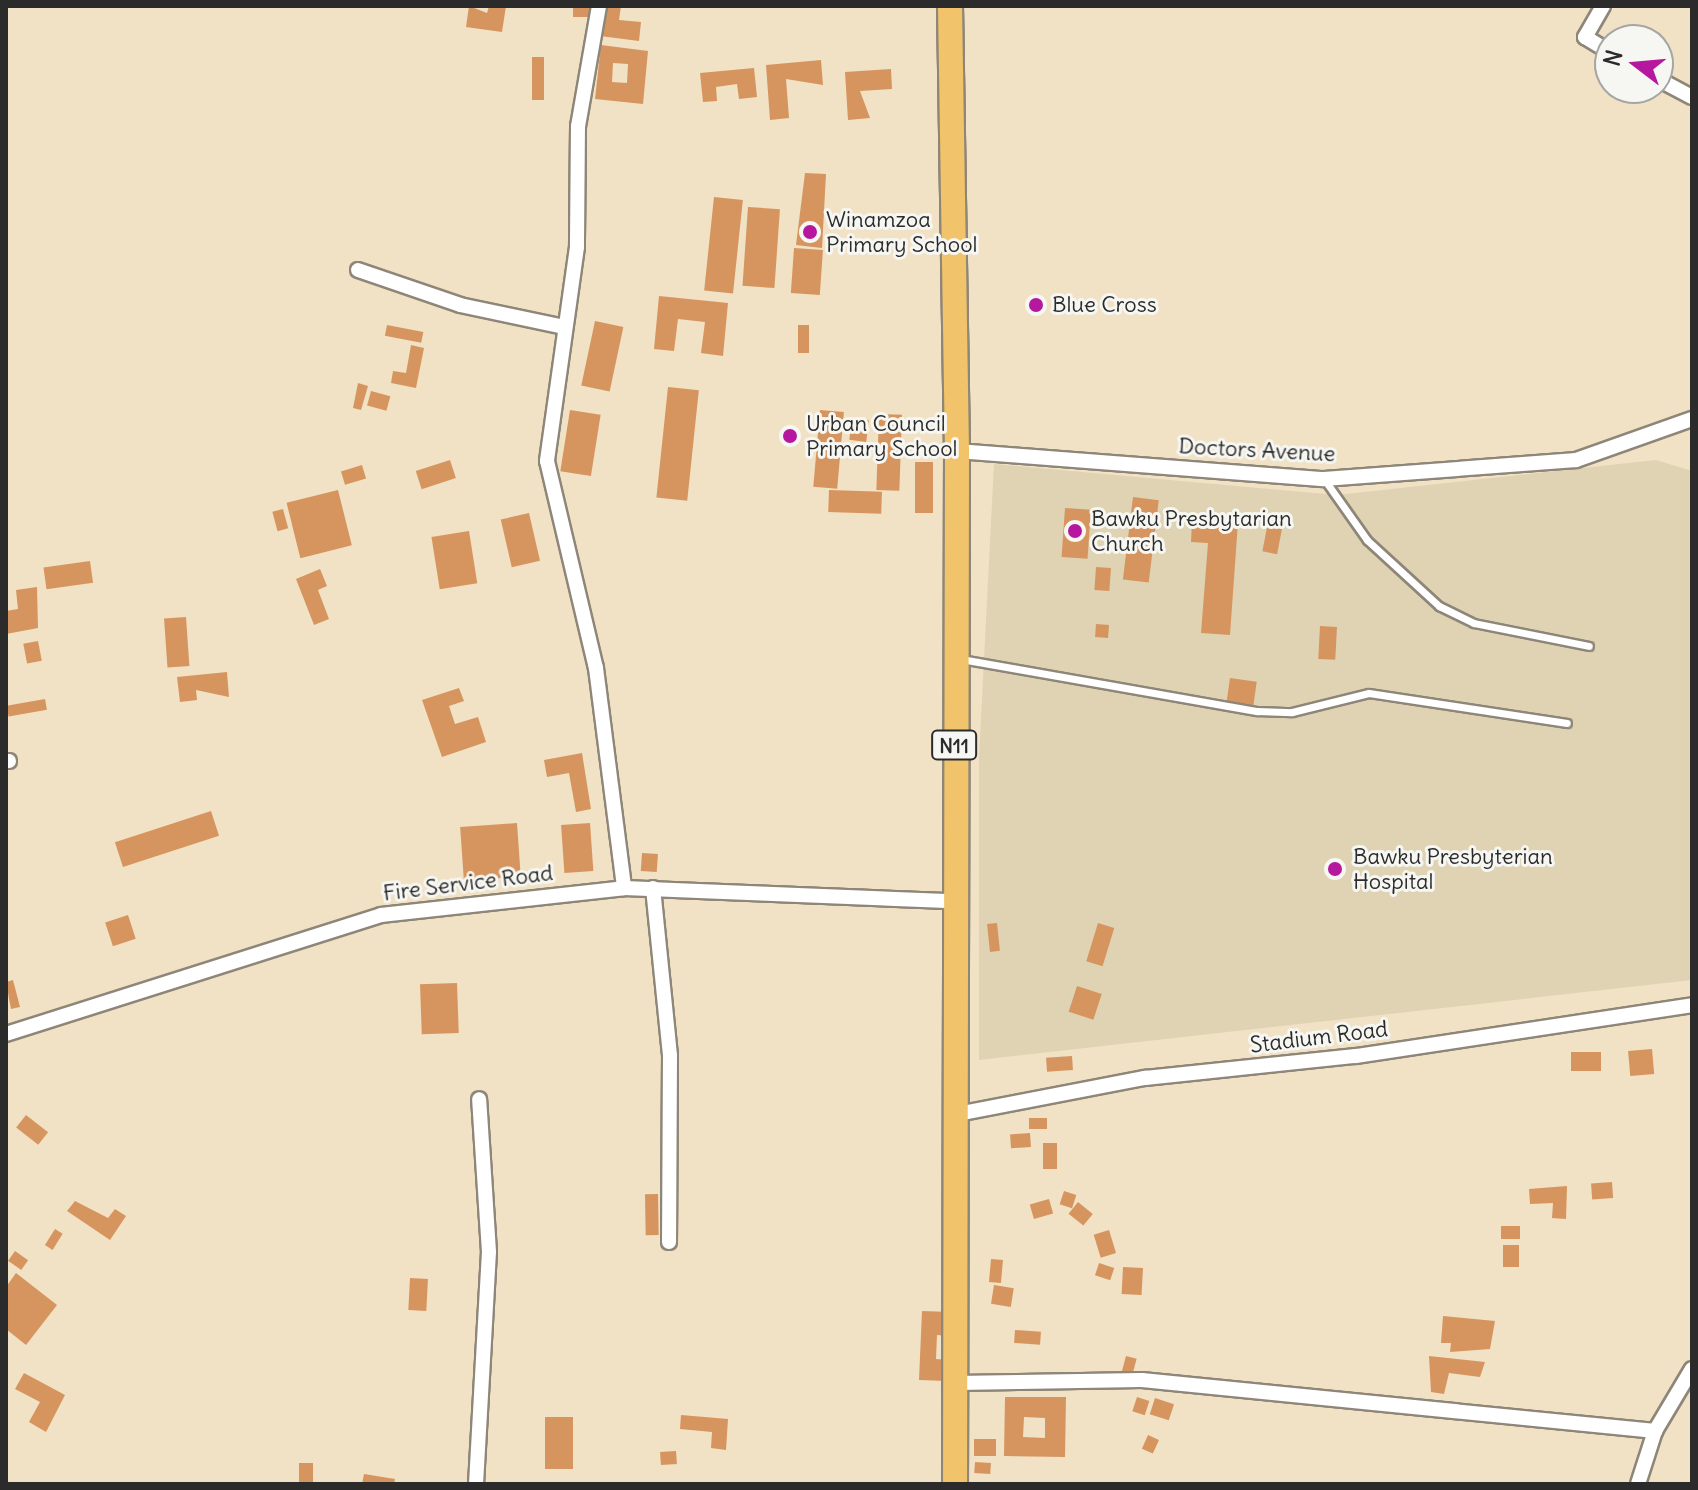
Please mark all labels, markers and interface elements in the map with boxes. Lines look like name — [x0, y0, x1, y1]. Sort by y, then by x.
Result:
north arrow — [1594, 24, 1674, 104]
text: N — [1597, 47, 1628, 69]
place label: Winamzoa Primary School — [826, 206, 977, 258]
marker: Winamzoa Primary School — [801, 223, 819, 241]
place label: Blue Cross — [1052, 292, 1157, 318]
marker: Blue Cross — [1027, 296, 1045, 314]
place label: Urban Council Primary School — [806, 410, 957, 462]
marker: Urban Council Primary School — [781, 427, 799, 445]
street label: Doctors Avenue — [1178, 433, 1336, 467]
place label: Bawku Presbytarian Church — [1091, 505, 1292, 556]
marker: Bawku Presbytarian Church — [1066, 522, 1084, 540]
road number: N11 — [930, 729, 978, 761]
place label: Bawku Presbyterian Hospital — [1353, 843, 1553, 894]
marker: Bawku Presbyterian Hospital — [1324, 858, 1346, 880]
street label: Fire Service Road — [382, 859, 554, 907]
street label: Stadium Road — [1249, 1015, 1389, 1059]

